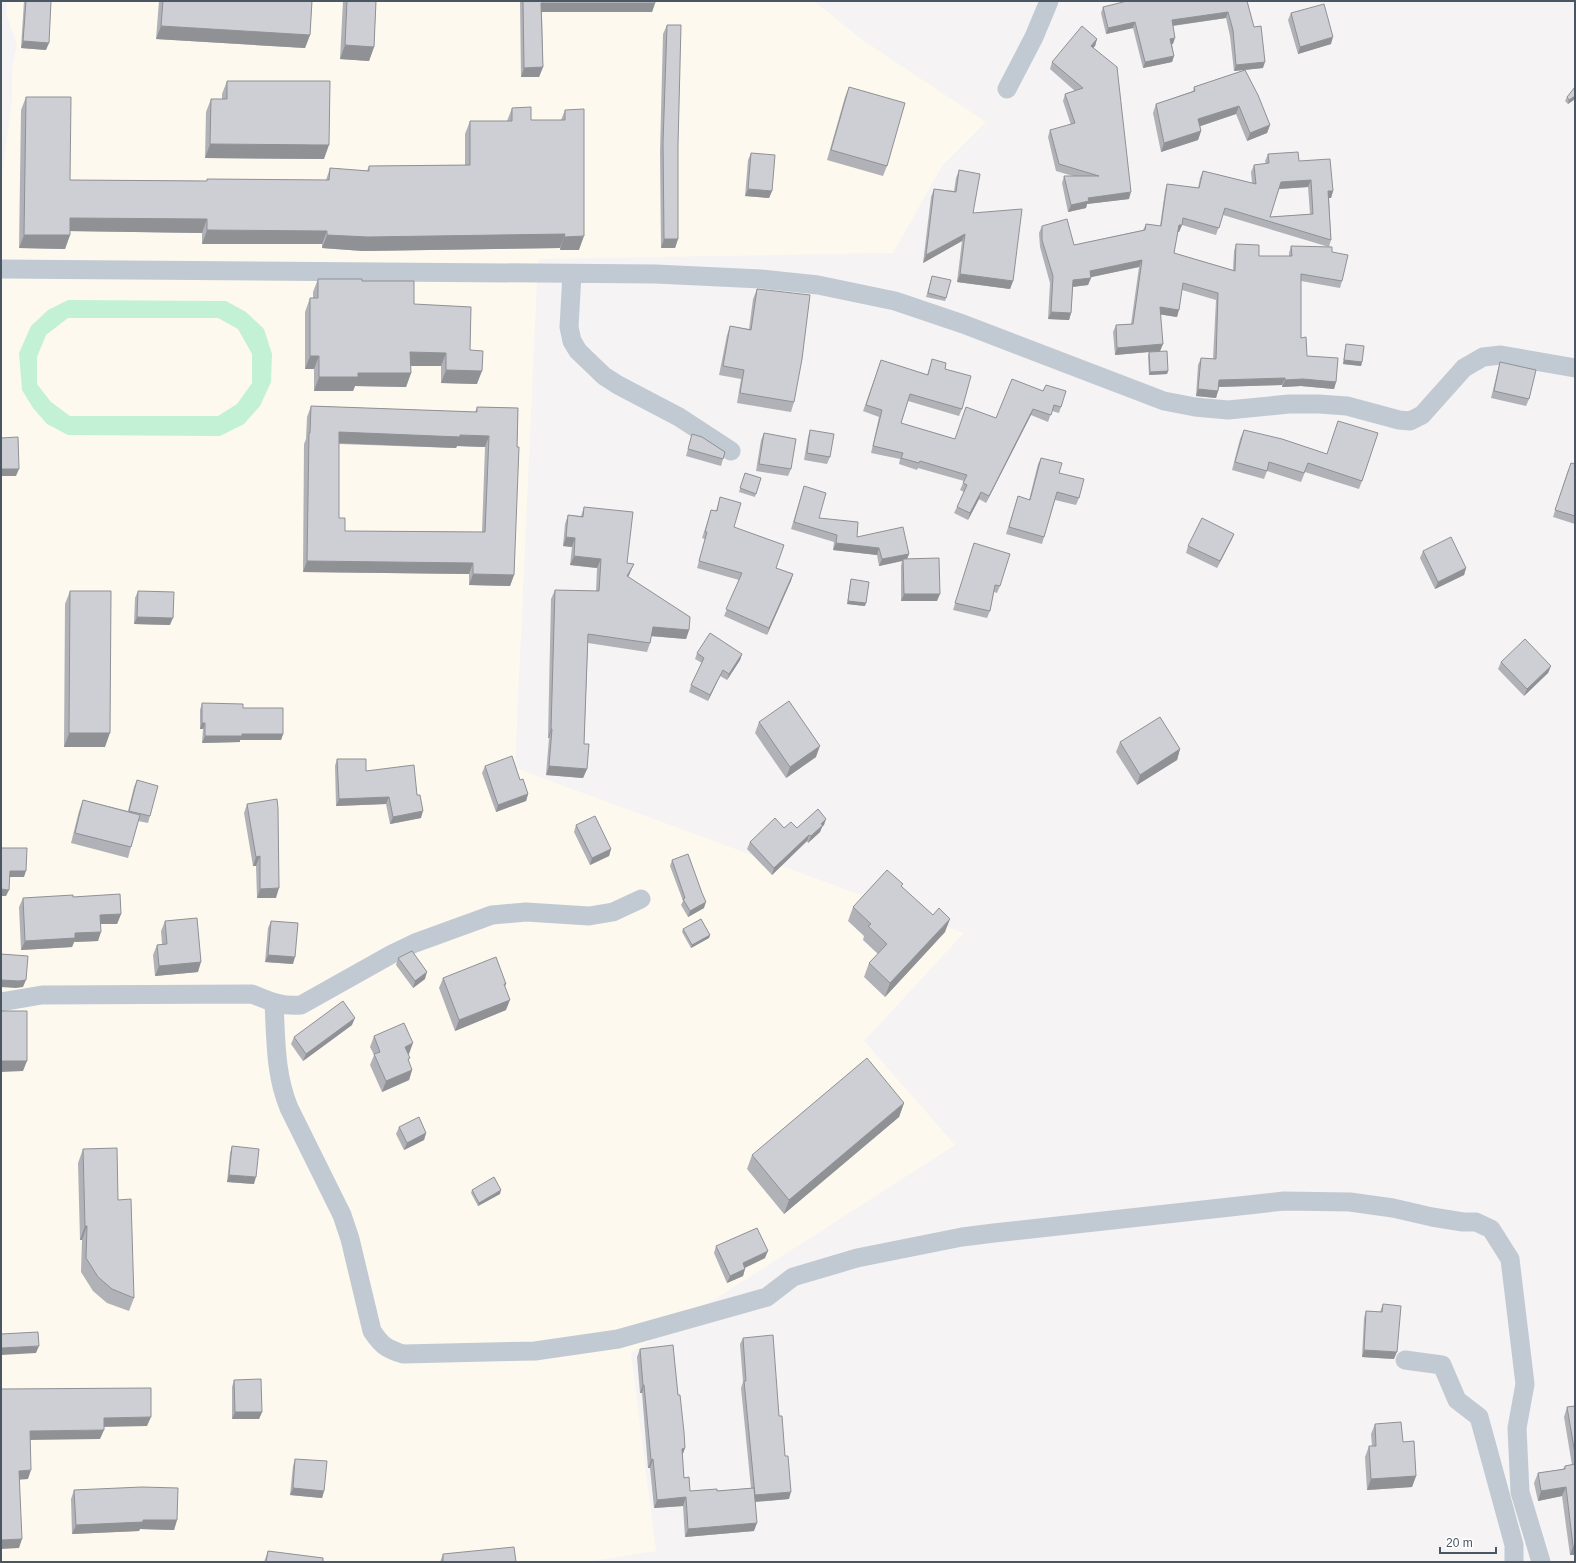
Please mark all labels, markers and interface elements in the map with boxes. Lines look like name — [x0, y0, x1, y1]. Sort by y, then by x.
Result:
scale bar — [1440, 1529, 1496, 1555]
text: 20 m — [1446, 1536, 1473, 1550]

